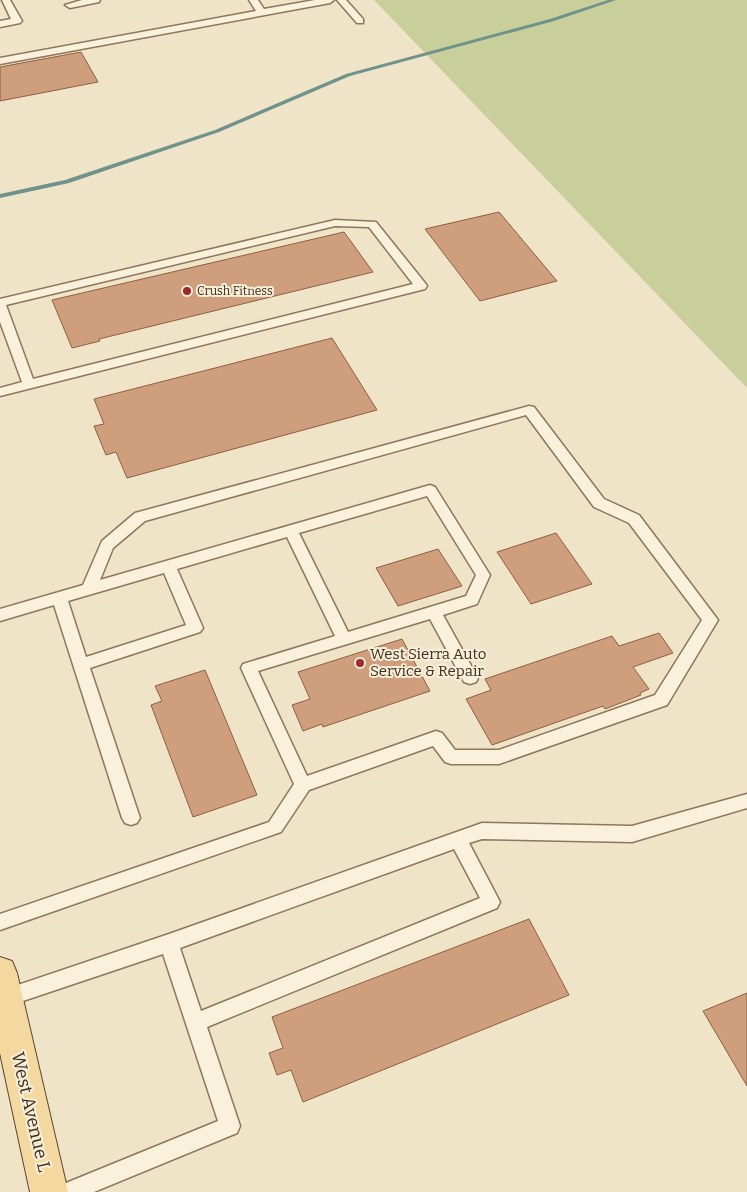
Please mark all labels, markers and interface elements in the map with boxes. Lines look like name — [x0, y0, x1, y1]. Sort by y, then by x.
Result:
place label: Crush Fitness — [197, 284, 273, 298]
marker: Crush Fitness — [181, 285, 193, 297]
place label: West Sierra Auto Service & Repair — [370, 645, 486, 680]
marker: West Sierra Auto Service & Repair — [354, 657, 366, 669]
street label: West Avenue L — [7, 1050, 56, 1174]

